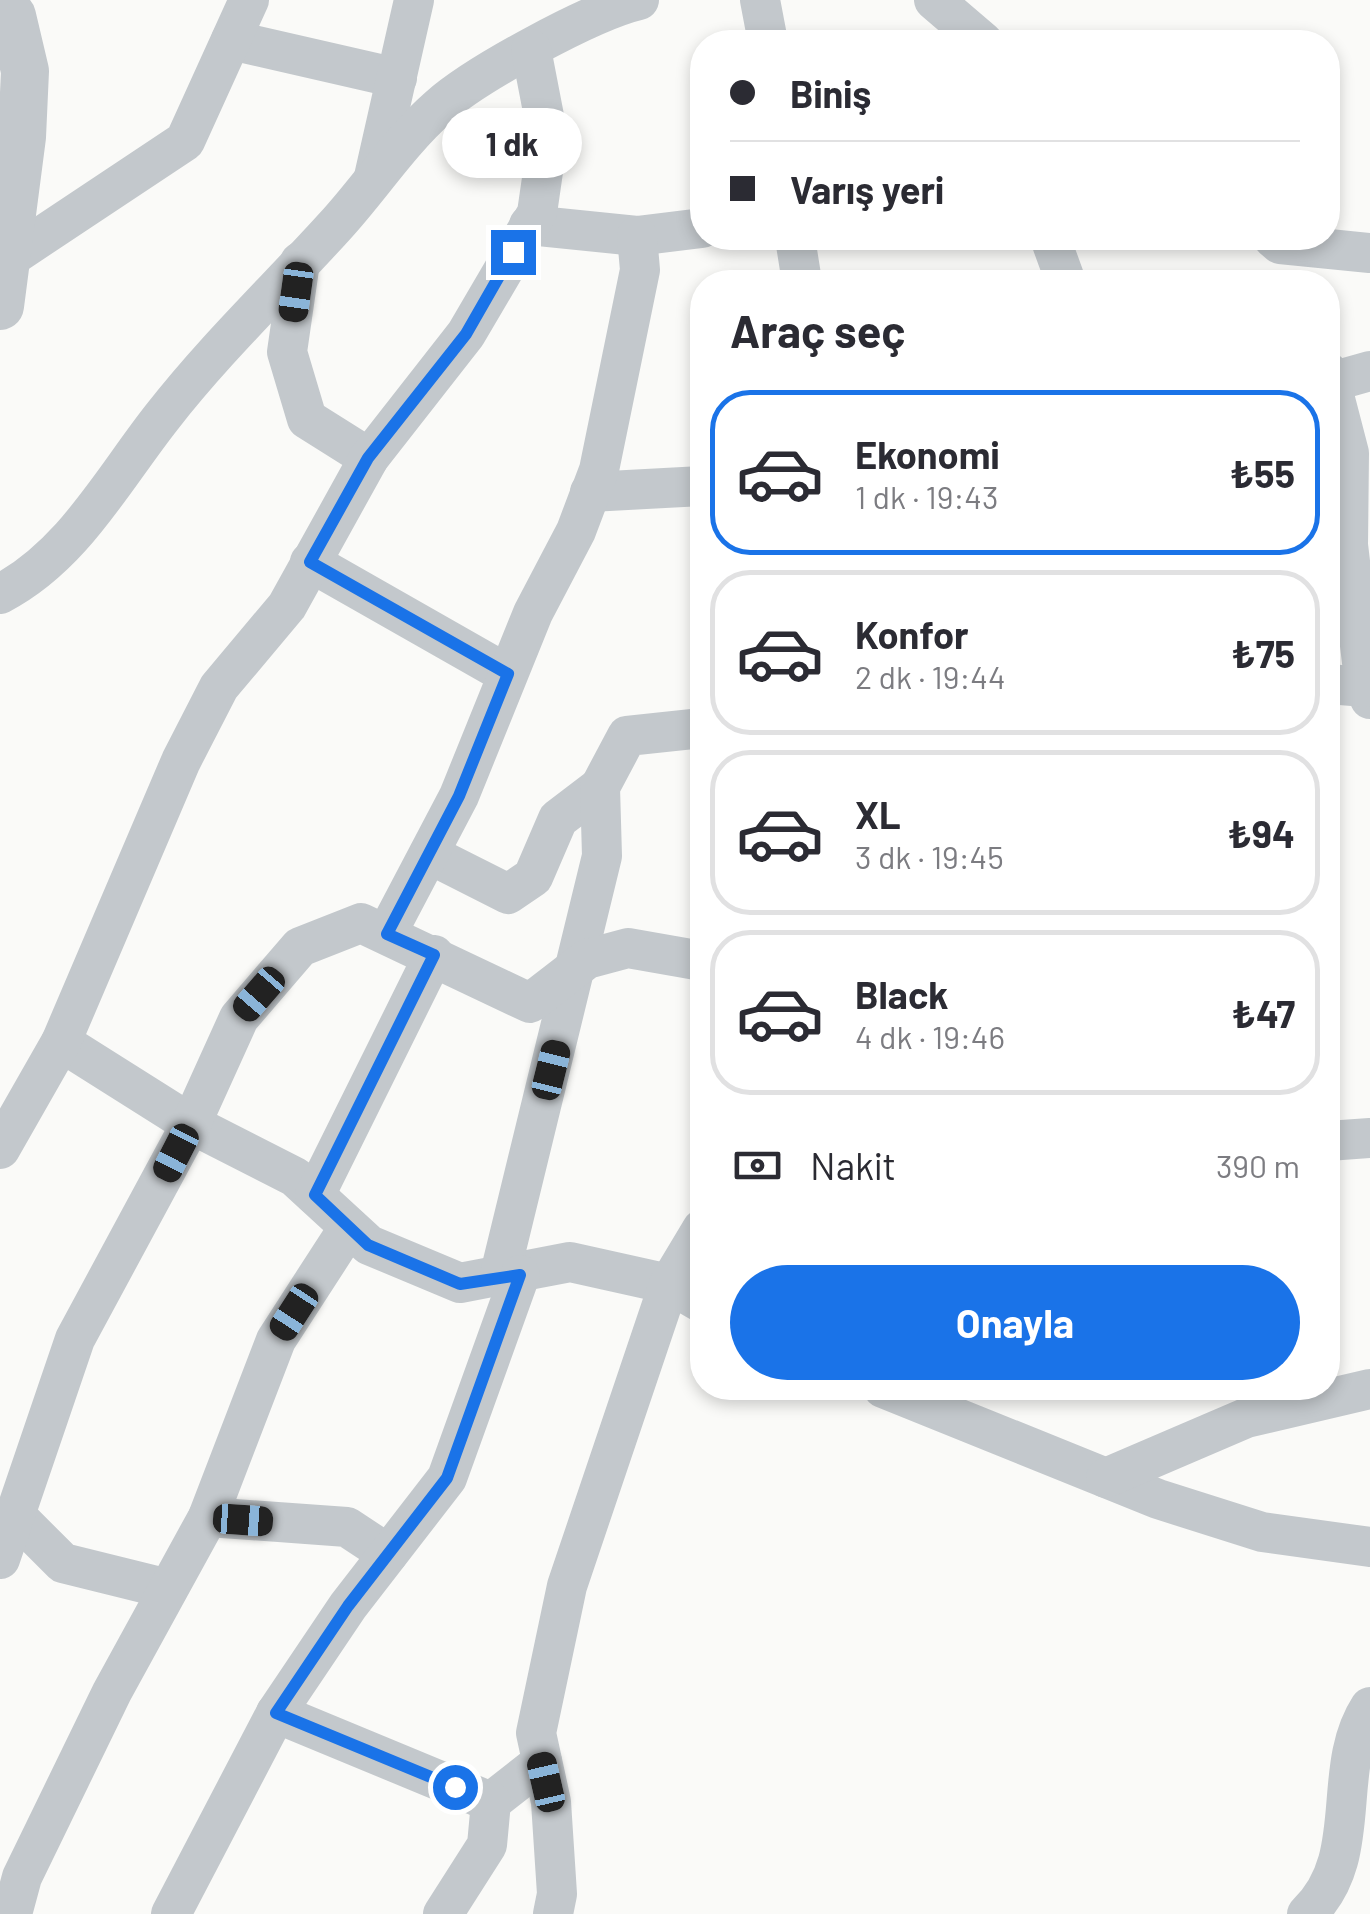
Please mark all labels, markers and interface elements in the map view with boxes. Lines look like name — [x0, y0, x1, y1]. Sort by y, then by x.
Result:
text: Biniş — [790, 70, 872, 116]
callout: 1 dk — [443, 107, 583, 177]
text: 1 dk — [486, 124, 538, 162]
text: Varış yeri — [790, 166, 944, 212]
route end — [491, 230, 536, 275]
car — [277, 260, 315, 324]
text: Araç seç — [730, 303, 905, 357]
icon: car — [735, 428, 825, 518]
text: Ekonomi — [855, 431, 999, 477]
text: ₺55 — [1229, 450, 1295, 496]
text: 1 dk · 19:43 — [855, 477, 998, 515]
icon: car — [735, 608, 825, 698]
text: Konfor — [855, 611, 969, 657]
text: ₺75 — [1231, 630, 1295, 676]
text: 2 dk · 19:44 — [855, 657, 1006, 695]
icon: car — [735, 788, 825, 878]
text: XL — [855, 791, 901, 837]
text: ₺94 — [1227, 810, 1295, 856]
text: 3 dk · 19:45 — [855, 837, 1004, 875]
car — [228, 962, 290, 1026]
icon: car — [735, 968, 825, 1058]
text: Black — [855, 971, 949, 1017]
text: ₺47 — [1231, 990, 1295, 1036]
text: 4 dk · 19:46 — [855, 1017, 1005, 1055]
car — [529, 1037, 573, 1103]
car — [149, 1119, 203, 1187]
icon: cash — [730, 1138, 785, 1193]
text: Nakit — [810, 1142, 896, 1188]
text: 390 m — [1216, 1146, 1300, 1184]
button: Onayla — [730, 1265, 1300, 1380]
car — [265, 1279, 323, 1345]
car — [212, 1503, 274, 1537]
car — [525, 1749, 567, 1815]
route start — [433, 1765, 478, 1810]

